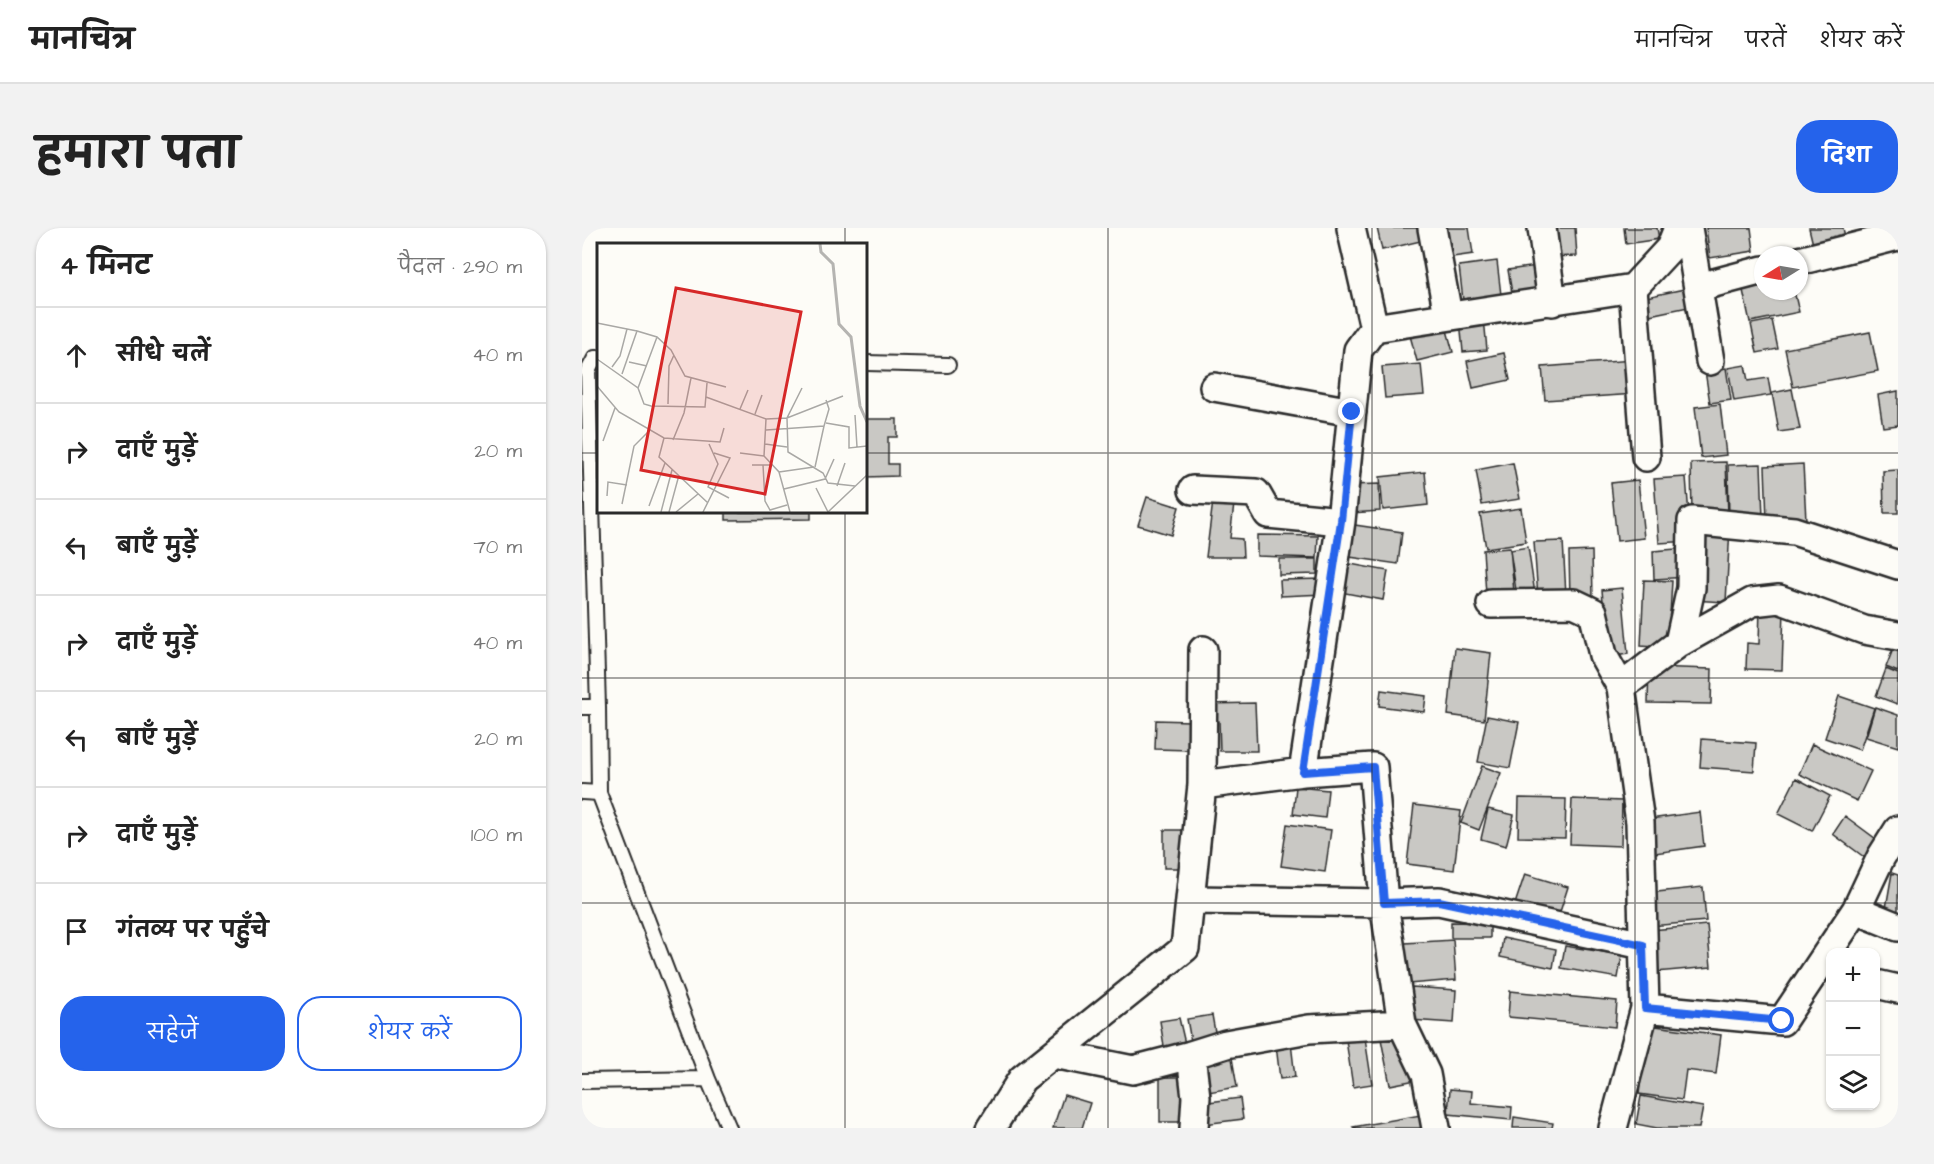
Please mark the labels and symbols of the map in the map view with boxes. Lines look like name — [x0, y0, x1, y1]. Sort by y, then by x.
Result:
inset map — [597, 243, 867, 513]
north arrow — [1754, 246, 1808, 300]
route end — [1338, 398, 1364, 424]
route start — [1768, 1007, 1794, 1033]

